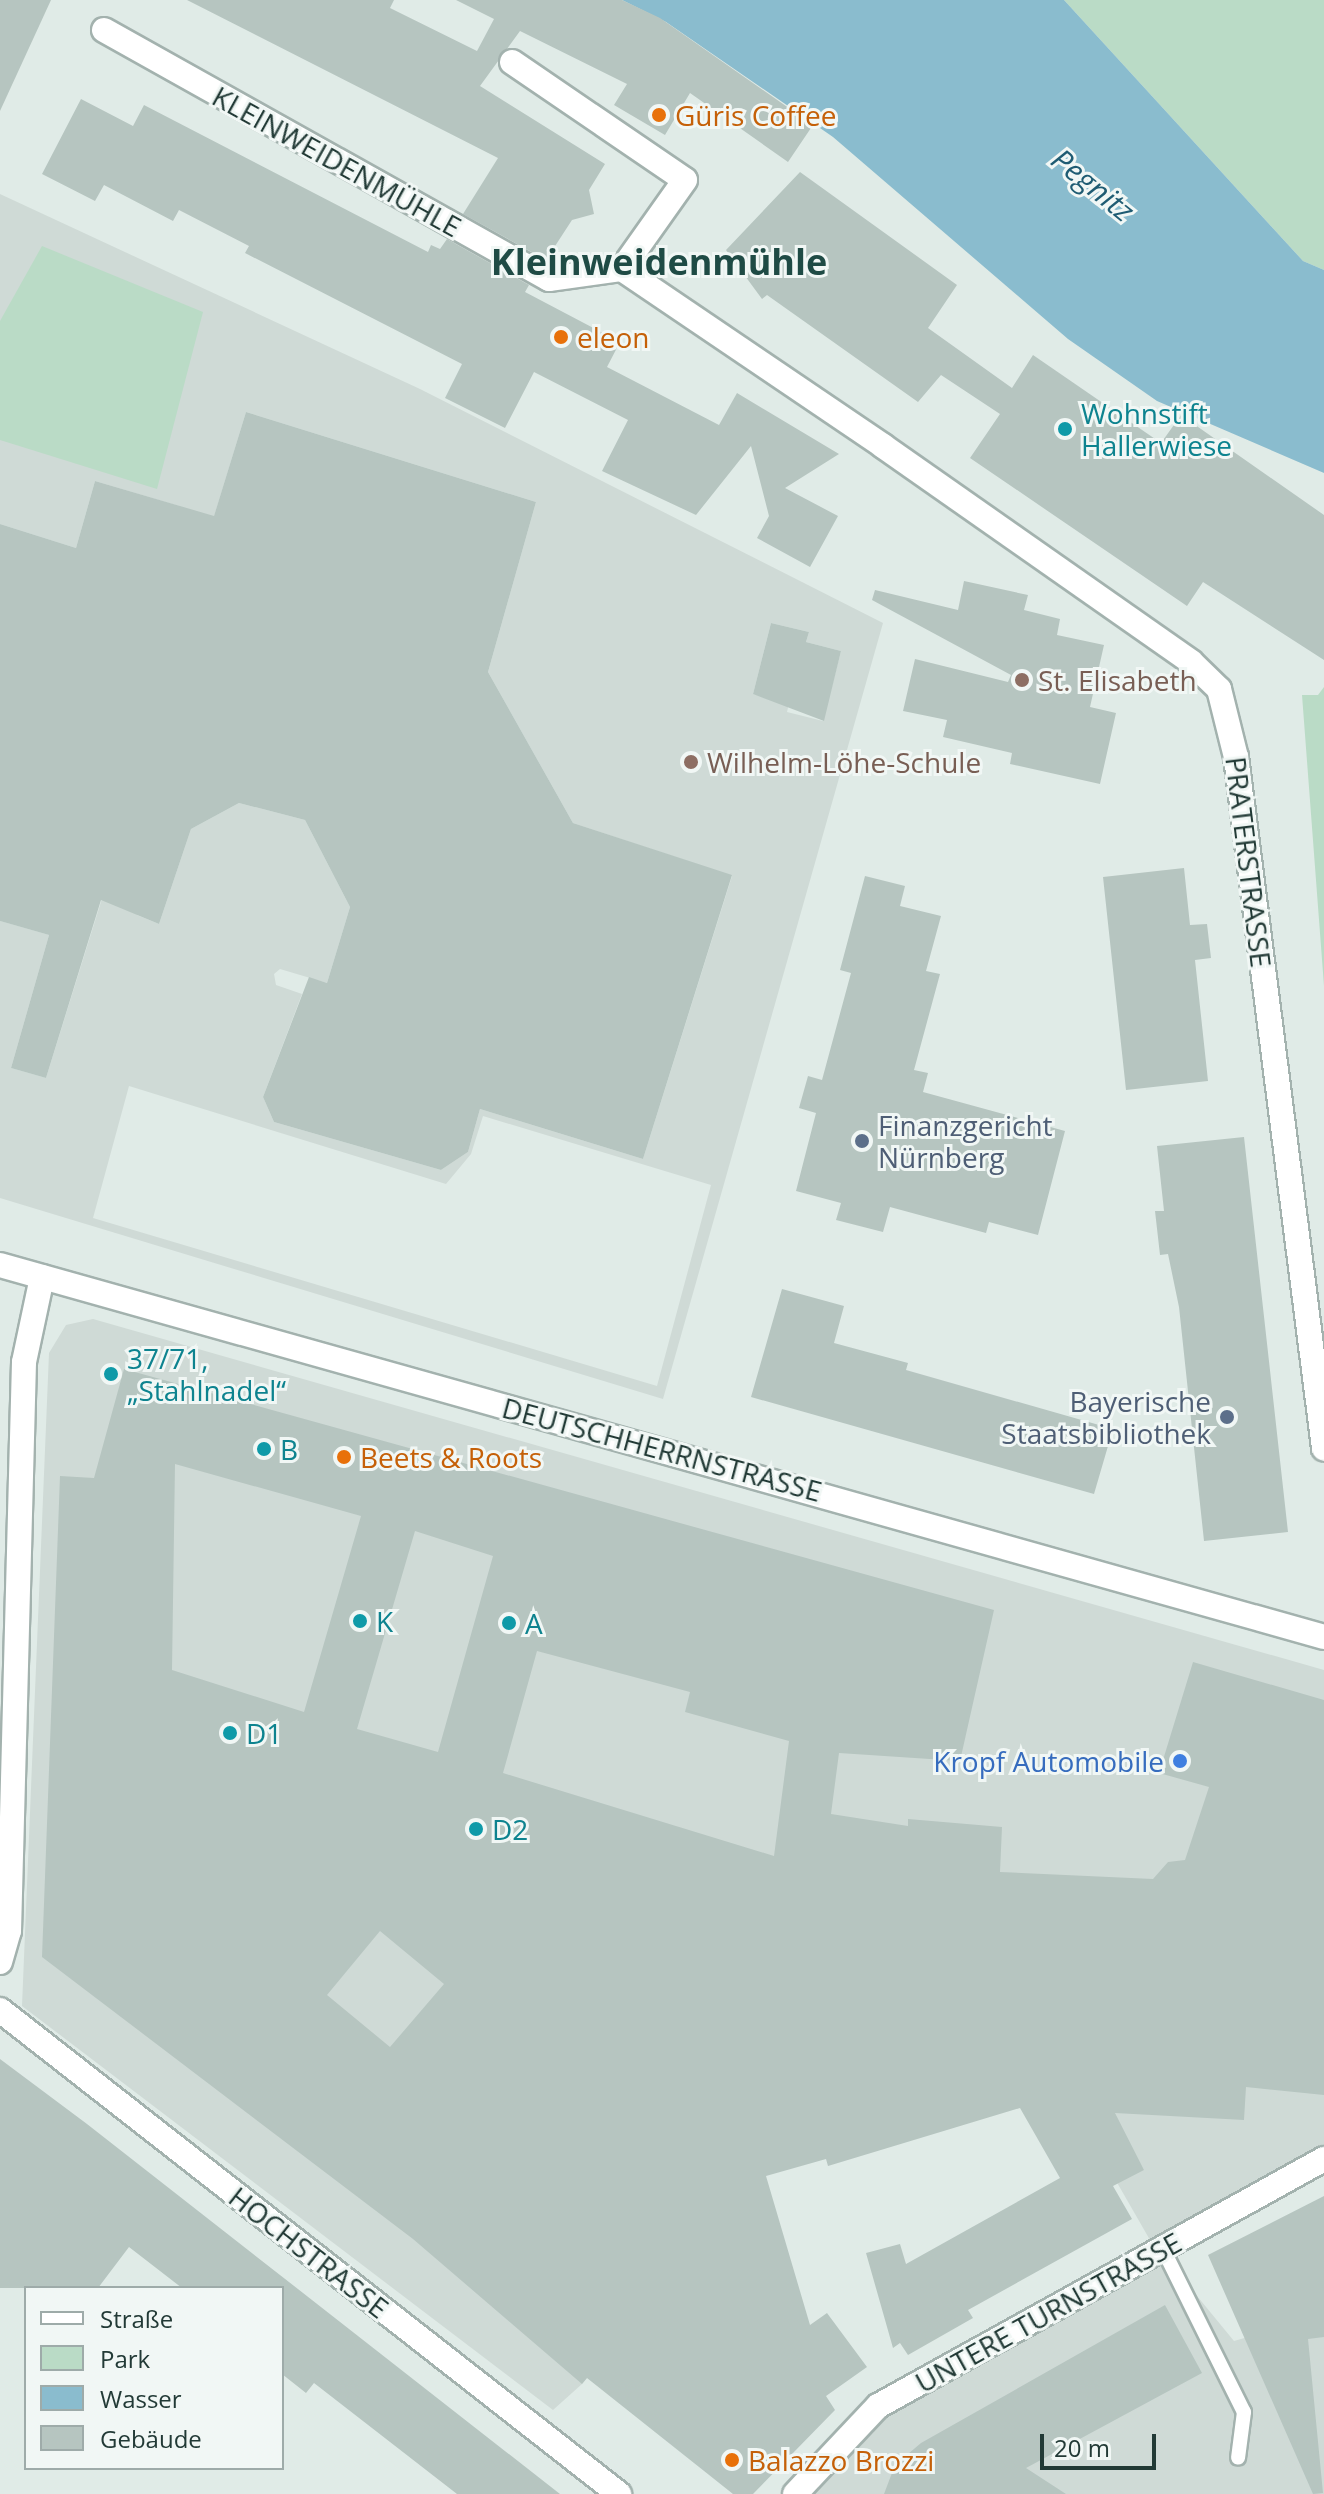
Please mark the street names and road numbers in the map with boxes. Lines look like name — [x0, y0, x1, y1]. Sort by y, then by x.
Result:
street label: KLEINWEIDENMÜHLE — [207, 79, 467, 243]
street label: PRATERSTRASSE — [1219, 755, 1279, 969]
street label: DEUTSCHHERRNSTRASSE — [499, 1390, 825, 1508]
street label: HOCHSTRASSE — [223, 2179, 395, 2325]
street label: UNTERE TURNSTRASSE — [909, 2225, 1187, 2399]

